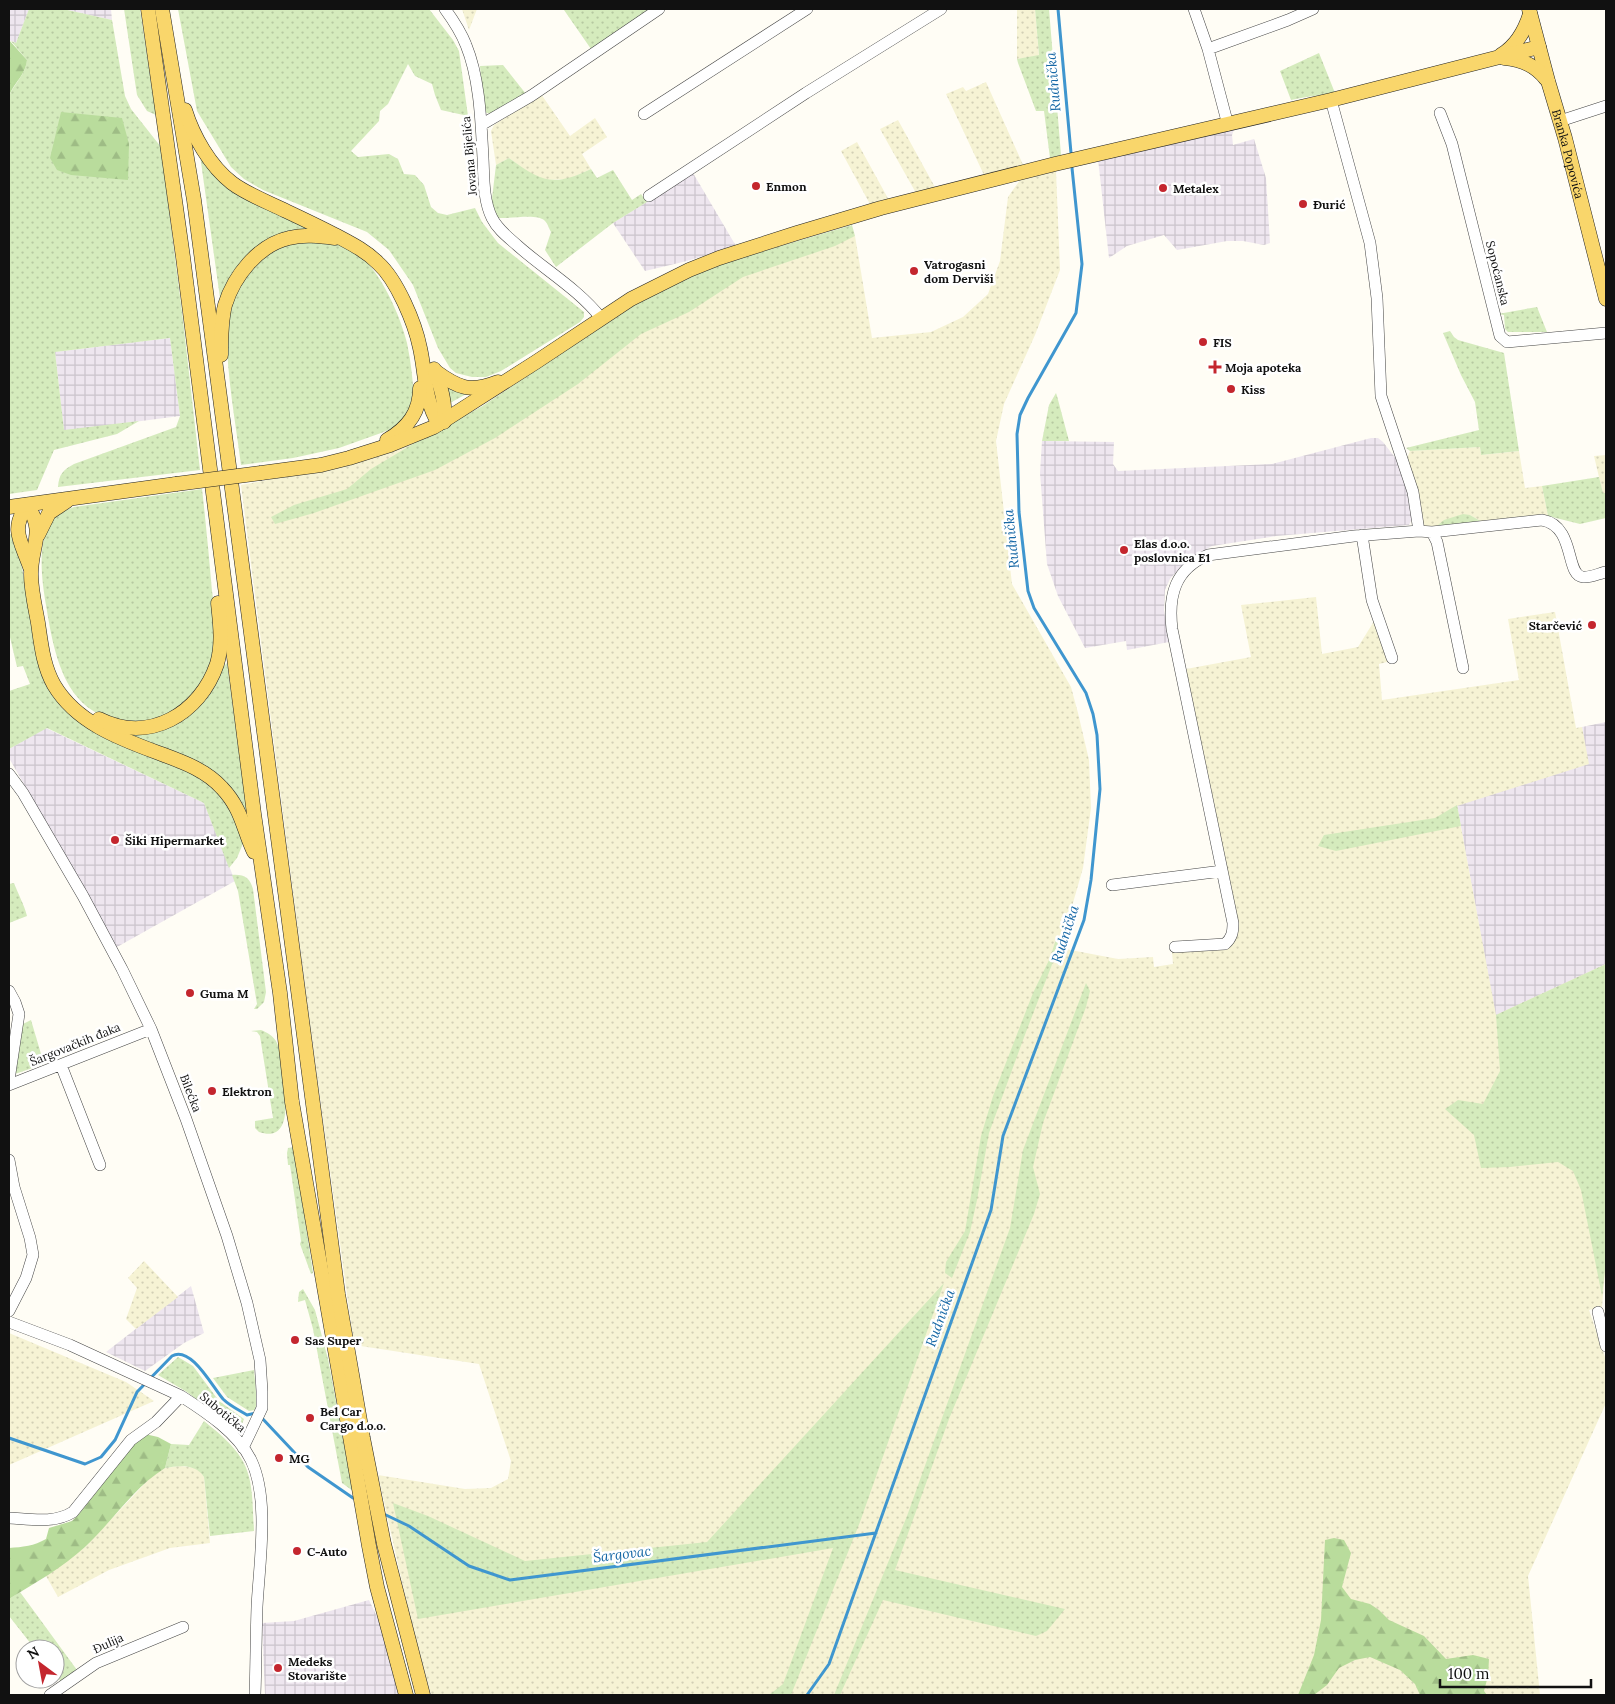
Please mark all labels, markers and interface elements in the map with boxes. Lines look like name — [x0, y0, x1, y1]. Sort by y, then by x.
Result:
water label: Rudnička — [1041, 51, 1065, 112]
street label: Branka Popovića — [1549, 107, 1588, 200]
street label: Jovana Bijelića — [458, 116, 480, 197]
place label: Enmon — [766, 179, 807, 194]
marker: Enmon — [750, 180, 762, 192]
place label: Metalex — [1173, 181, 1219, 196]
marker: Metalex — [1157, 182, 1169, 194]
place label: Đurić — [1313, 197, 1346, 212]
marker: Đurić — [1297, 198, 1309, 210]
street label: Sopoćanska — [1483, 239, 1513, 307]
place label: Vatrogasni dom Derviši — [924, 257, 994, 286]
marker: Vatrogasni dom Derviši — [908, 265, 920, 277]
place label: FIS — [1213, 335, 1232, 350]
marker: FIS — [1197, 336, 1209, 348]
place label: Moja apoteka — [1225, 360, 1302, 375]
marker: Moja apoteka — [1209, 361, 1221, 373]
place label: Kiss — [1241, 382, 1265, 397]
marker: Kiss — [1225, 383, 1237, 395]
water label: Rudnička — [999, 508, 1023, 570]
place label: Elas d.o.o. poslovnica E1 — [1134, 536, 1210, 565]
marker: Elas d.o.o. poslovnica E1 — [1118, 544, 1130, 556]
place label: Starčević — [1529, 618, 1583, 633]
marker: Starčević — [1586, 619, 1598, 631]
place label: Šiki Hipermarket — [125, 833, 225, 848]
marker: Šiki Hipermarket — [109, 834, 121, 846]
water label: Rudnička — [1047, 903, 1083, 965]
place label: Guma M — [200, 986, 249, 1001]
marker: Guma M — [184, 987, 196, 999]
street label: Šargovačkih đaka — [28, 1019, 122, 1069]
street label: Bilećka — [177, 1072, 205, 1114]
place label: Elektron — [222, 1084, 272, 1099]
marker: Elektron — [206, 1085, 218, 1097]
water label: Rudnička — [921, 1287, 959, 1349]
place label: Sas Super — [305, 1333, 362, 1348]
marker: Sas Super — [289, 1334, 301, 1346]
street label: Subotička — [197, 1389, 249, 1435]
place label: Bel Car Cargo d.o.o. — [320, 1404, 386, 1433]
marker: Bel Car Cargo d.o.o. — [304, 1412, 316, 1424]
place label: MG — [289, 1451, 310, 1466]
marker: MG — [273, 1452, 285, 1464]
water label: Šargovac — [592, 1541, 652, 1566]
place label: C-Auto — [307, 1544, 347, 1559]
marker: C-Auto — [291, 1545, 303, 1557]
street label: Đulija — [90, 1630, 126, 1656]
north arrow — [15, 1639, 65, 1689]
text: N — [24, 1642, 43, 1663]
place label: Medeks Stovarište — [288, 1654, 347, 1683]
scale bar — [1440, 1656, 1591, 1688]
marker: Medeks Stovarište — [272, 1662, 284, 1674]
text: 100 m — [1448, 1664, 1489, 1683]

